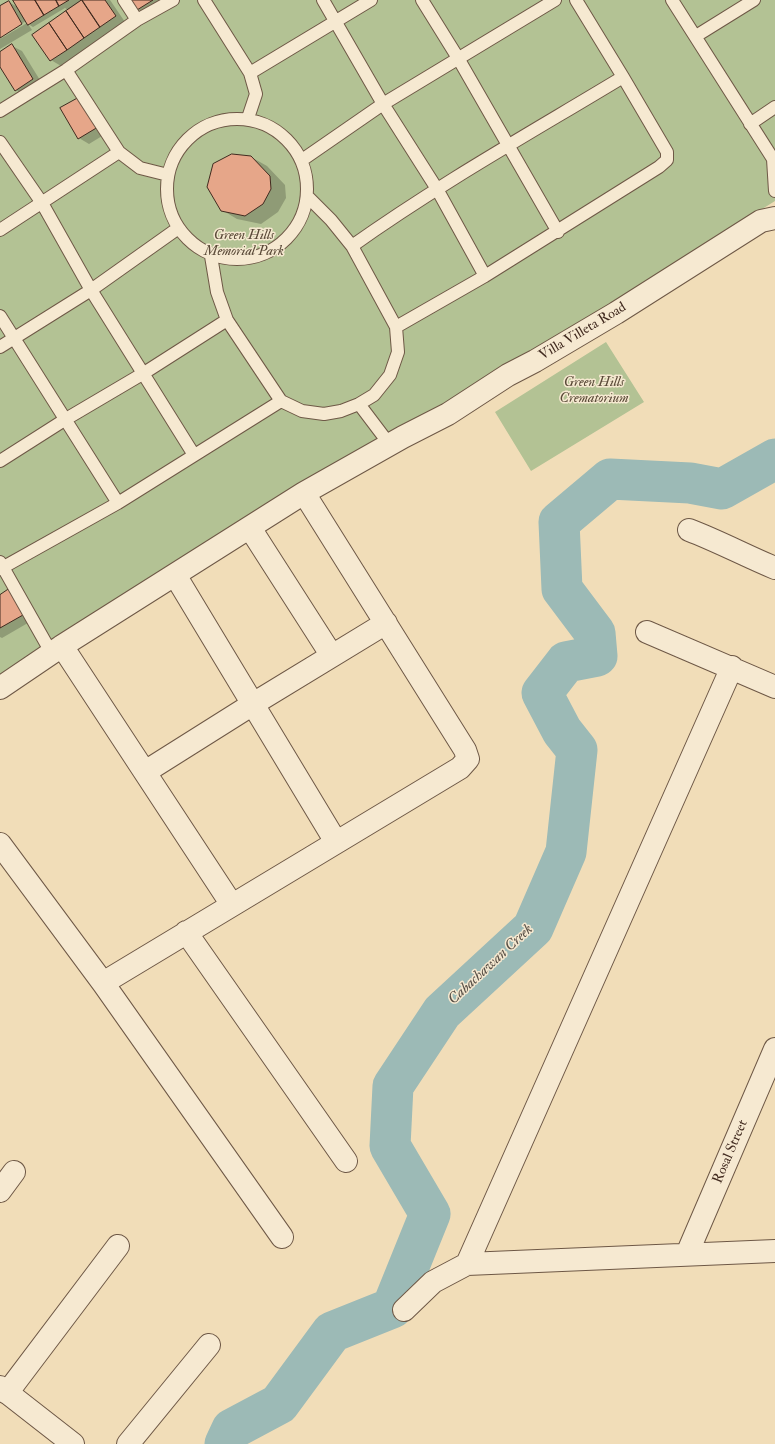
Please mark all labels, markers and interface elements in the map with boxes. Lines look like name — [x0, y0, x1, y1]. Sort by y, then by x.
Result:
park label: Green Hills Memorial Park — [204, 228, 284, 260]
street label: Villa Villeta Road — [536, 299, 630, 365]
park label: Green Hills Crematorium — [559, 375, 629, 408]
water label: Cabachawan Creek — [445, 921, 537, 1009]
street label: Rosal Street — [710, 1118, 752, 1186]

